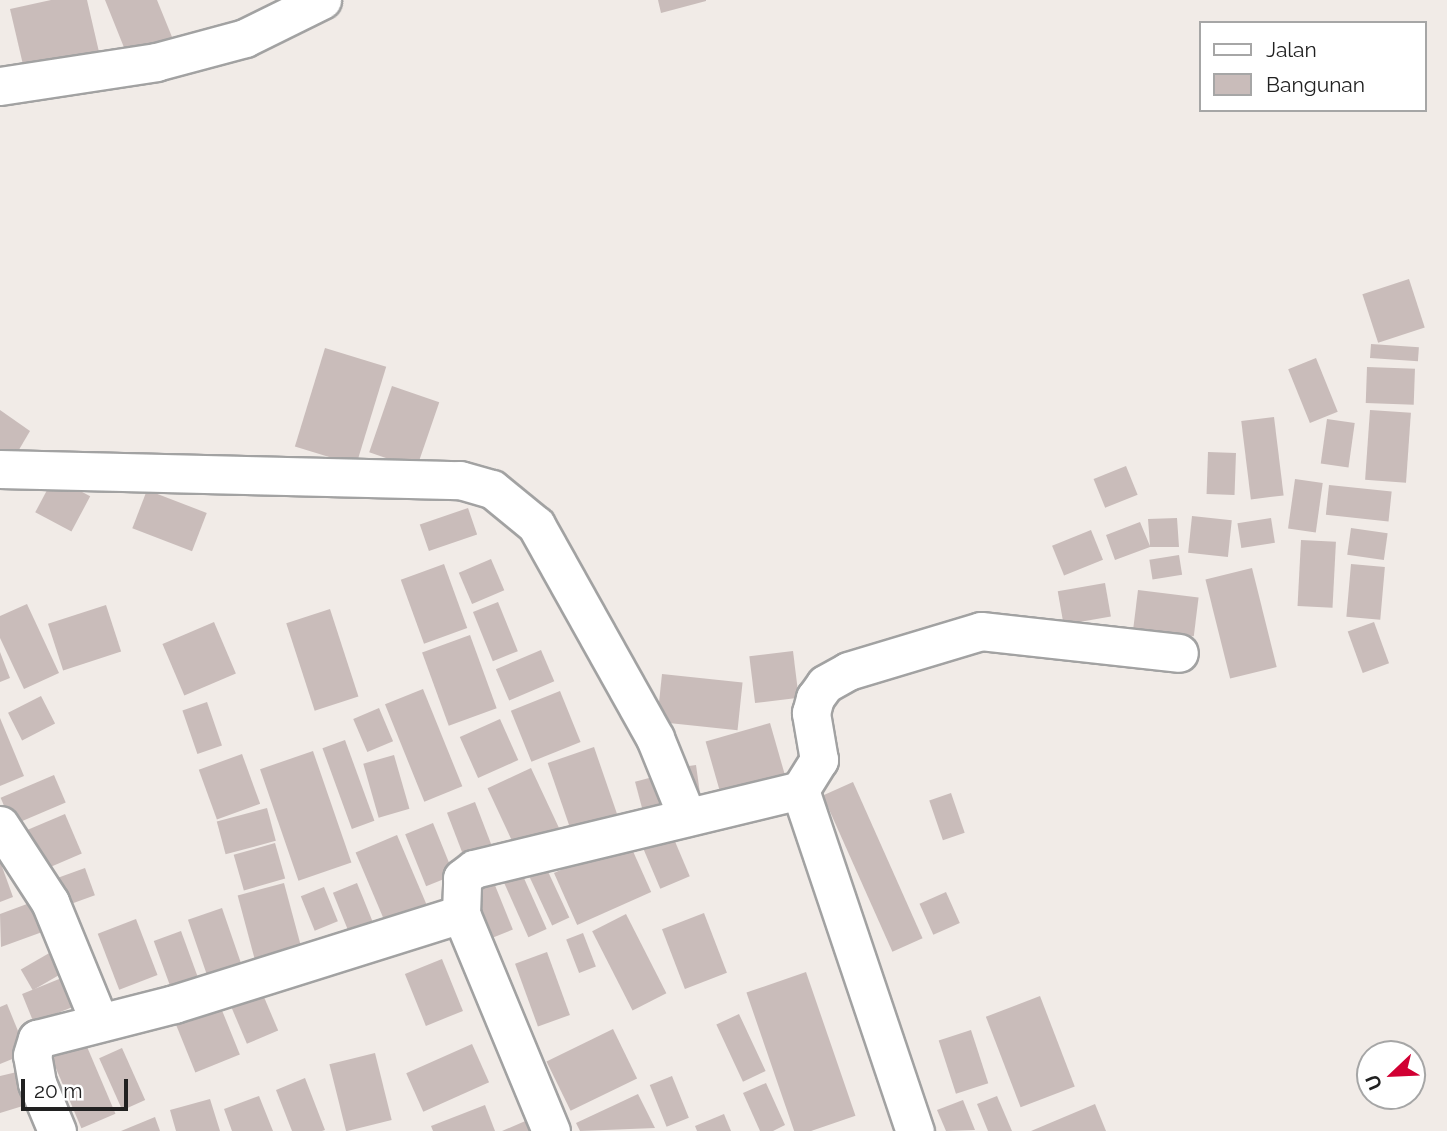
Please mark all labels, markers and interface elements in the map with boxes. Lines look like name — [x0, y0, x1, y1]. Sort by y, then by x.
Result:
legend — [1198, 21, 1426, 112]
text: Jalan — [1266, 37, 1317, 62]
text: Bangunan — [1266, 72, 1365, 97]
north arrow — [1356, 1040, 1426, 1110]
scale bar — [24, 1064, 131, 1108]
text: U — [1361, 1072, 1386, 1093]
text: 20 m — [34, 1078, 82, 1103]

